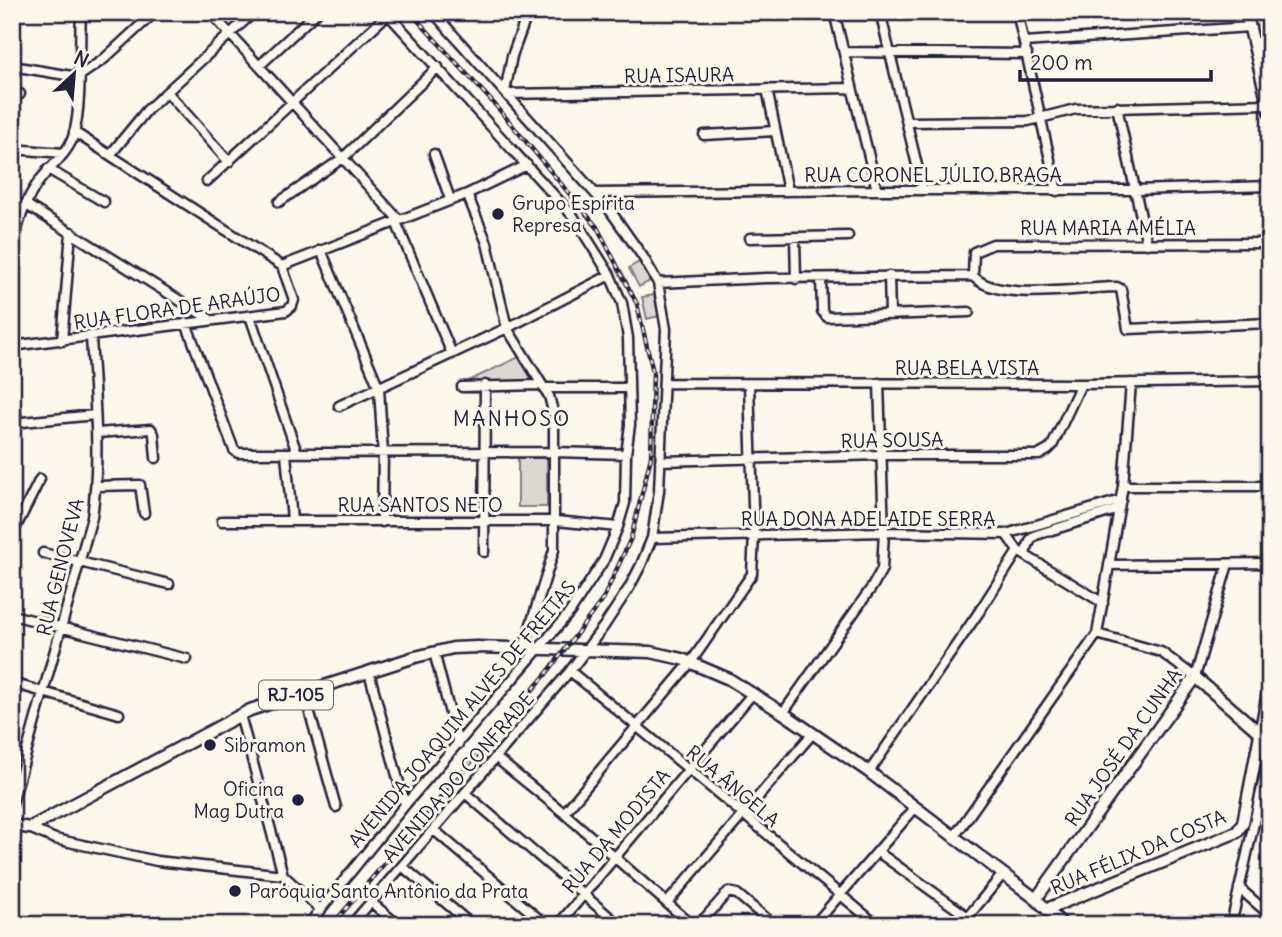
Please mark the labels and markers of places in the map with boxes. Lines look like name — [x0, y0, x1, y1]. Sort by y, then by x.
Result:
place label: Grupo Espírita Represa — [512, 191, 635, 237]
marker: Grupo Espírita Represa — [490, 206, 506, 222]
place label: Sibramon — [224, 733, 306, 757]
marker: Sibramon — [202, 737, 218, 753]
place label: Oficina Mag Dutra — [193, 777, 284, 823]
marker: Oficina Mag Dutra — [290, 792, 306, 808]
place label: Paróquia Santo Antônio da Prata — [249, 879, 528, 903]
marker: Paróquia Santo Antônio da Prata — [227, 883, 243, 899]

